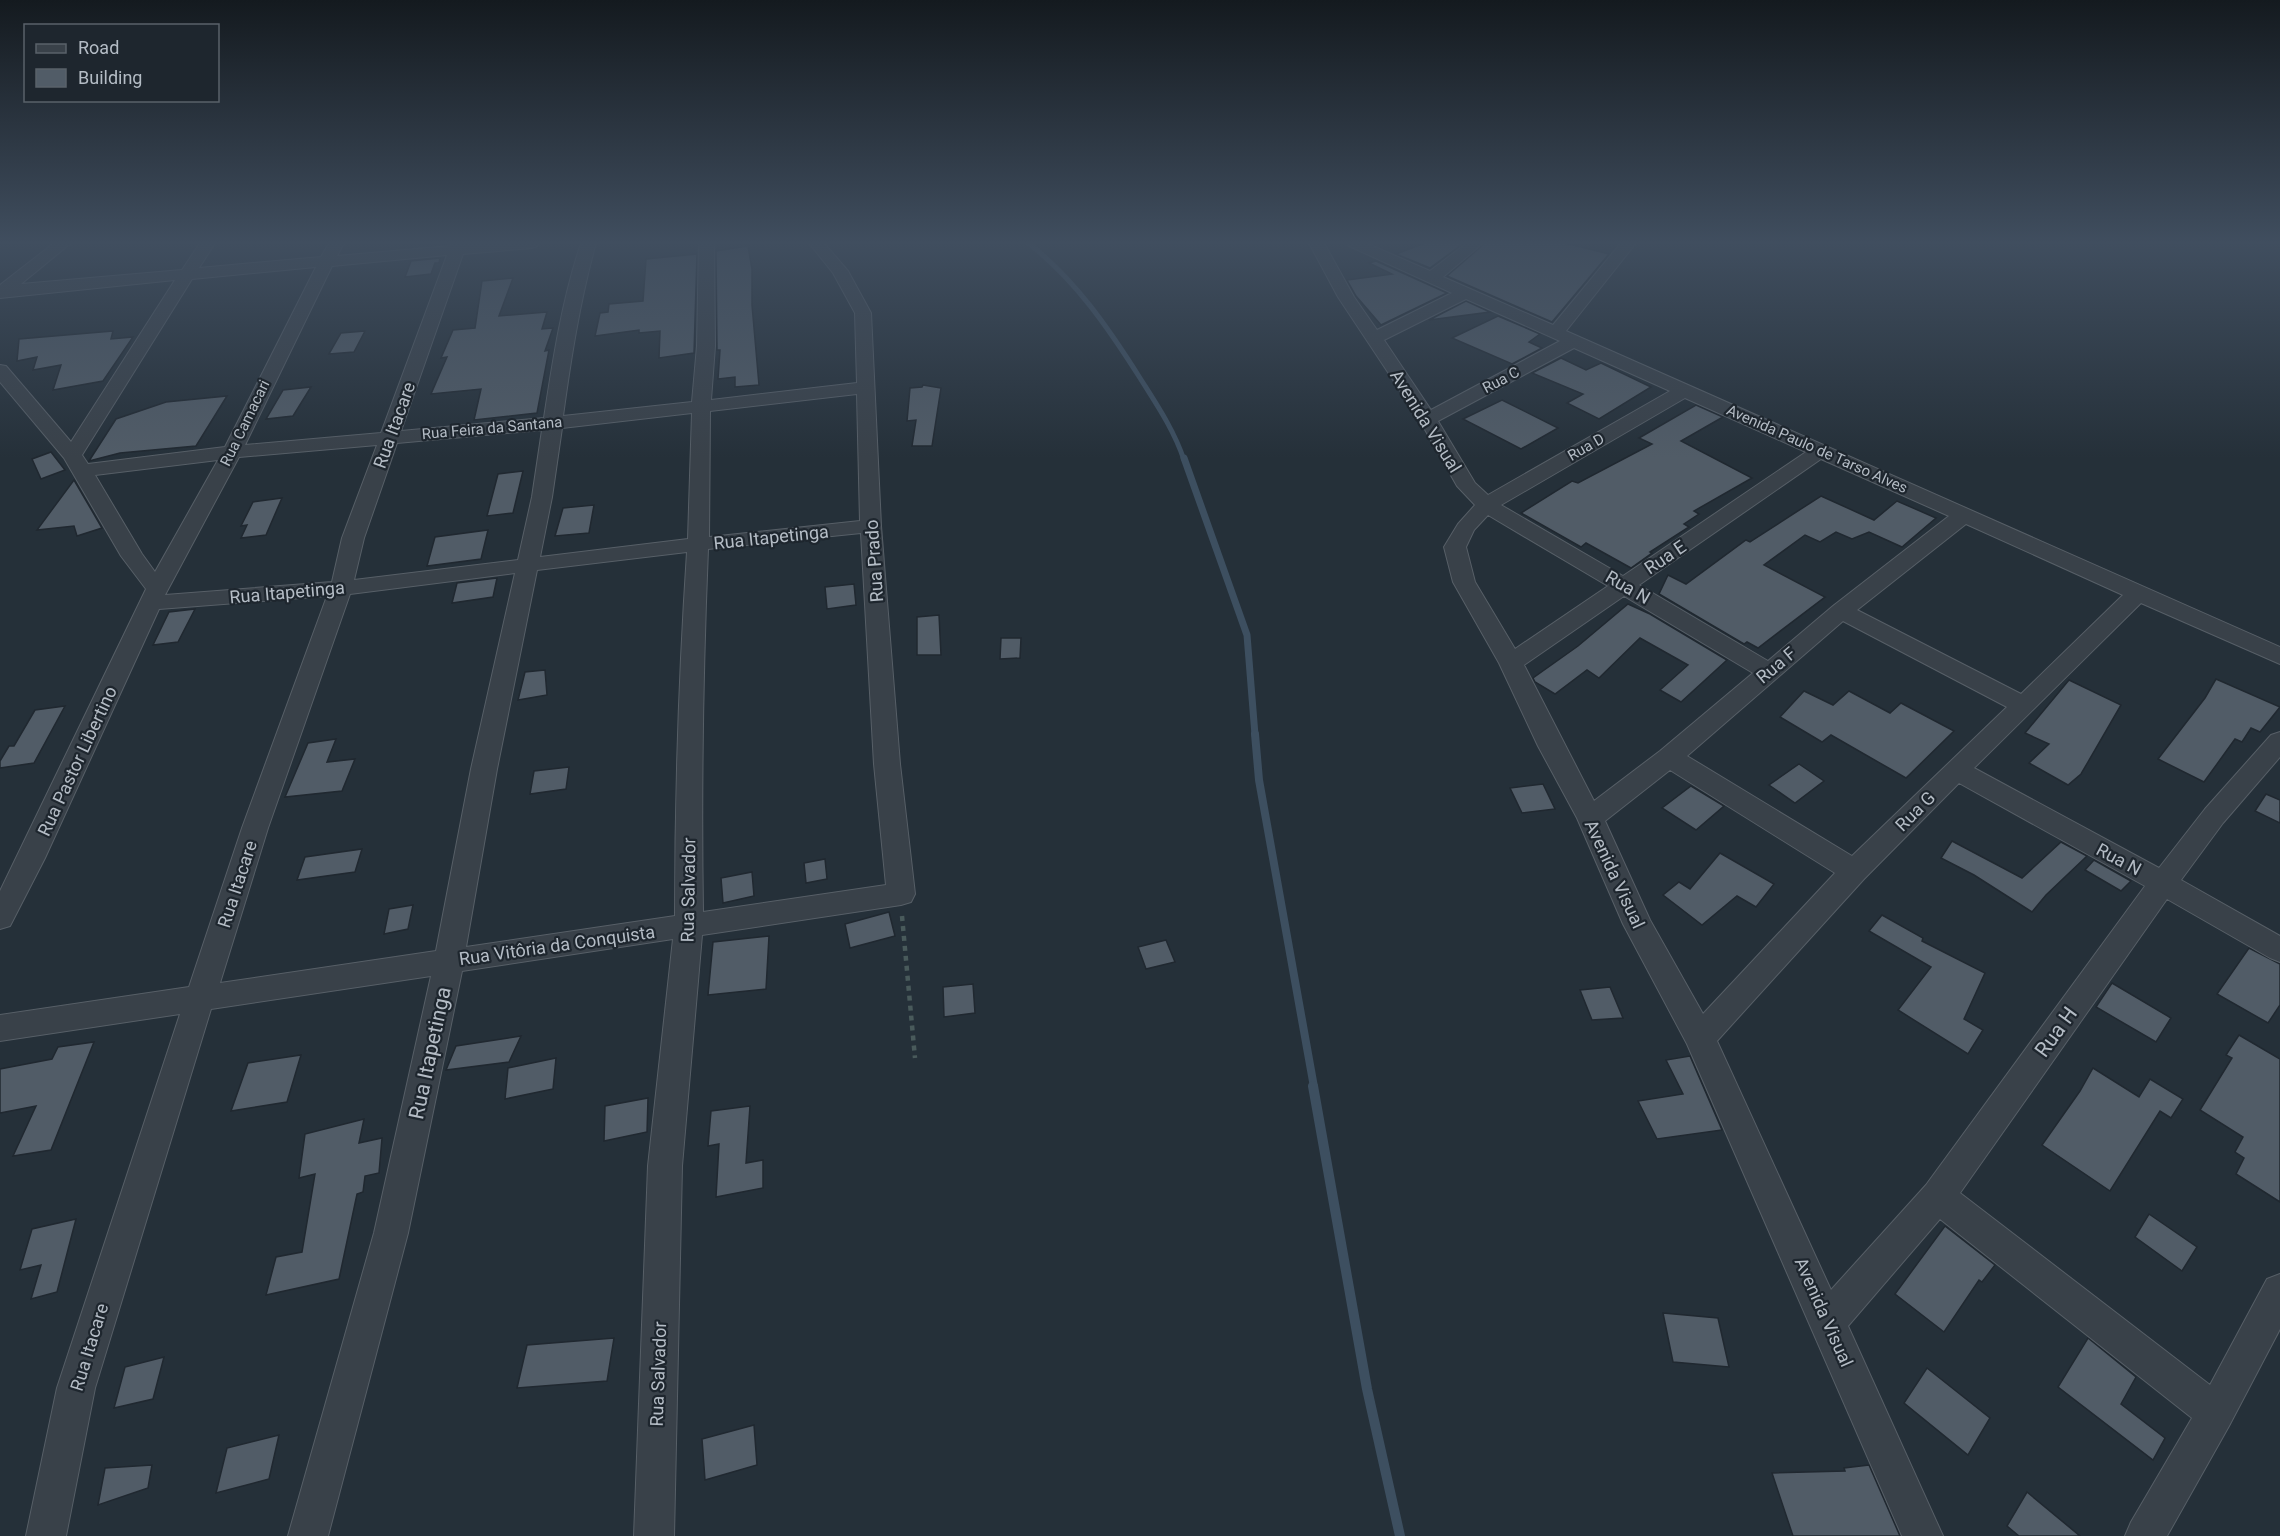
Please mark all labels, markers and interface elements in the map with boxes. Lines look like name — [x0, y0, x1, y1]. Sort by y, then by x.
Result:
legend — [24, 24, 219, 102]
text: Road — [78, 37, 119, 58]
text: Building — [78, 67, 142, 88]
street label: Rua C — [1479, 363, 1523, 397]
street label: Avenida Visual — [1386, 366, 1466, 476]
street label: Rua Camacari — [216, 377, 274, 469]
street label: Rua Itacare — [369, 379, 419, 471]
street label: Avenida Paulo de Tarso Alves — [1724, 401, 1910, 497]
street label: Rua Feira da Santana — [421, 413, 563, 443]
street label: Rua D — [1565, 429, 1607, 465]
street label: Rua Prado — [861, 519, 887, 603]
street label: Rua Itapetinga — [712, 521, 830, 553]
street label: Rua E — [1640, 536, 1690, 578]
street label: Rua N — [1602, 566, 1654, 608]
street label: Rua Itapetinga — [229, 577, 345, 607]
street label: Rua F — [1752, 642, 1800, 688]
street label: Rua Pastor Libertino — [33, 683, 121, 839]
street label: Rua G — [1891, 787, 1939, 835]
street label: Avenida Visual — [1581, 816, 1649, 932]
street label: Rua Salvador — [677, 837, 699, 943]
street label: Rua Itacare — [213, 838, 261, 930]
street label: Rua N — [2093, 838, 2145, 880]
street label: Rua Vitôria da Conquista — [458, 921, 656, 969]
street label: Rua Itapetinga — [404, 985, 456, 1121]
street label: Rua H — [2030, 1002, 2082, 1062]
street label: Avenida Visual — [1791, 1254, 1857, 1370]
street label: Rua Itacare — [66, 1301, 112, 1393]
street label: Rua Salvador — [646, 1321, 670, 1427]

